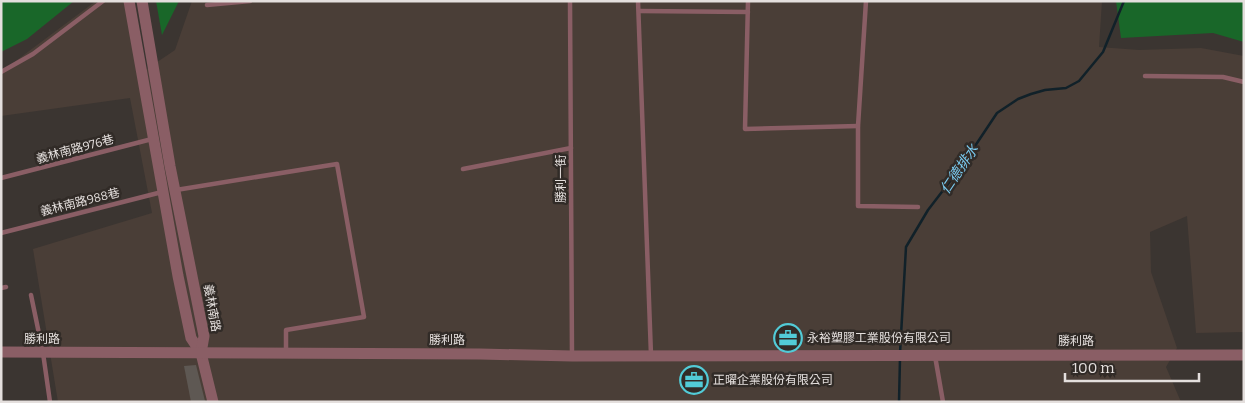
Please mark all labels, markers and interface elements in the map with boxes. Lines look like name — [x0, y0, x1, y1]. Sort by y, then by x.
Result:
street label: 義林南路976巷 — [35, 132, 115, 166]
water label: 仁德排水 — [937, 140, 983, 197]
street label: 勝利一街 — [554, 155, 568, 203]
street label: 義林南路988巷 — [39, 185, 121, 219]
street label: 義林南路 — [201, 283, 223, 333]
office icon: 永裕塑膠工業股份有限公司 — [773, 323, 803, 353]
place label: 永裕塑膠工業股份有限公司 — [807, 331, 951, 345]
street label: 勝利路 — [24, 332, 60, 346]
street label: 勝利路 — [429, 333, 465, 347]
street label: 勝利路 — [1058, 334, 1094, 348]
scale bar — [1065, 350, 1199, 382]
text: 100 m — [1072, 359, 1115, 377]
office icon: 正曜企業股份有限公司 — [679, 365, 709, 395]
place label: 正曜企業股份有限公司 — [713, 373, 833, 387]

